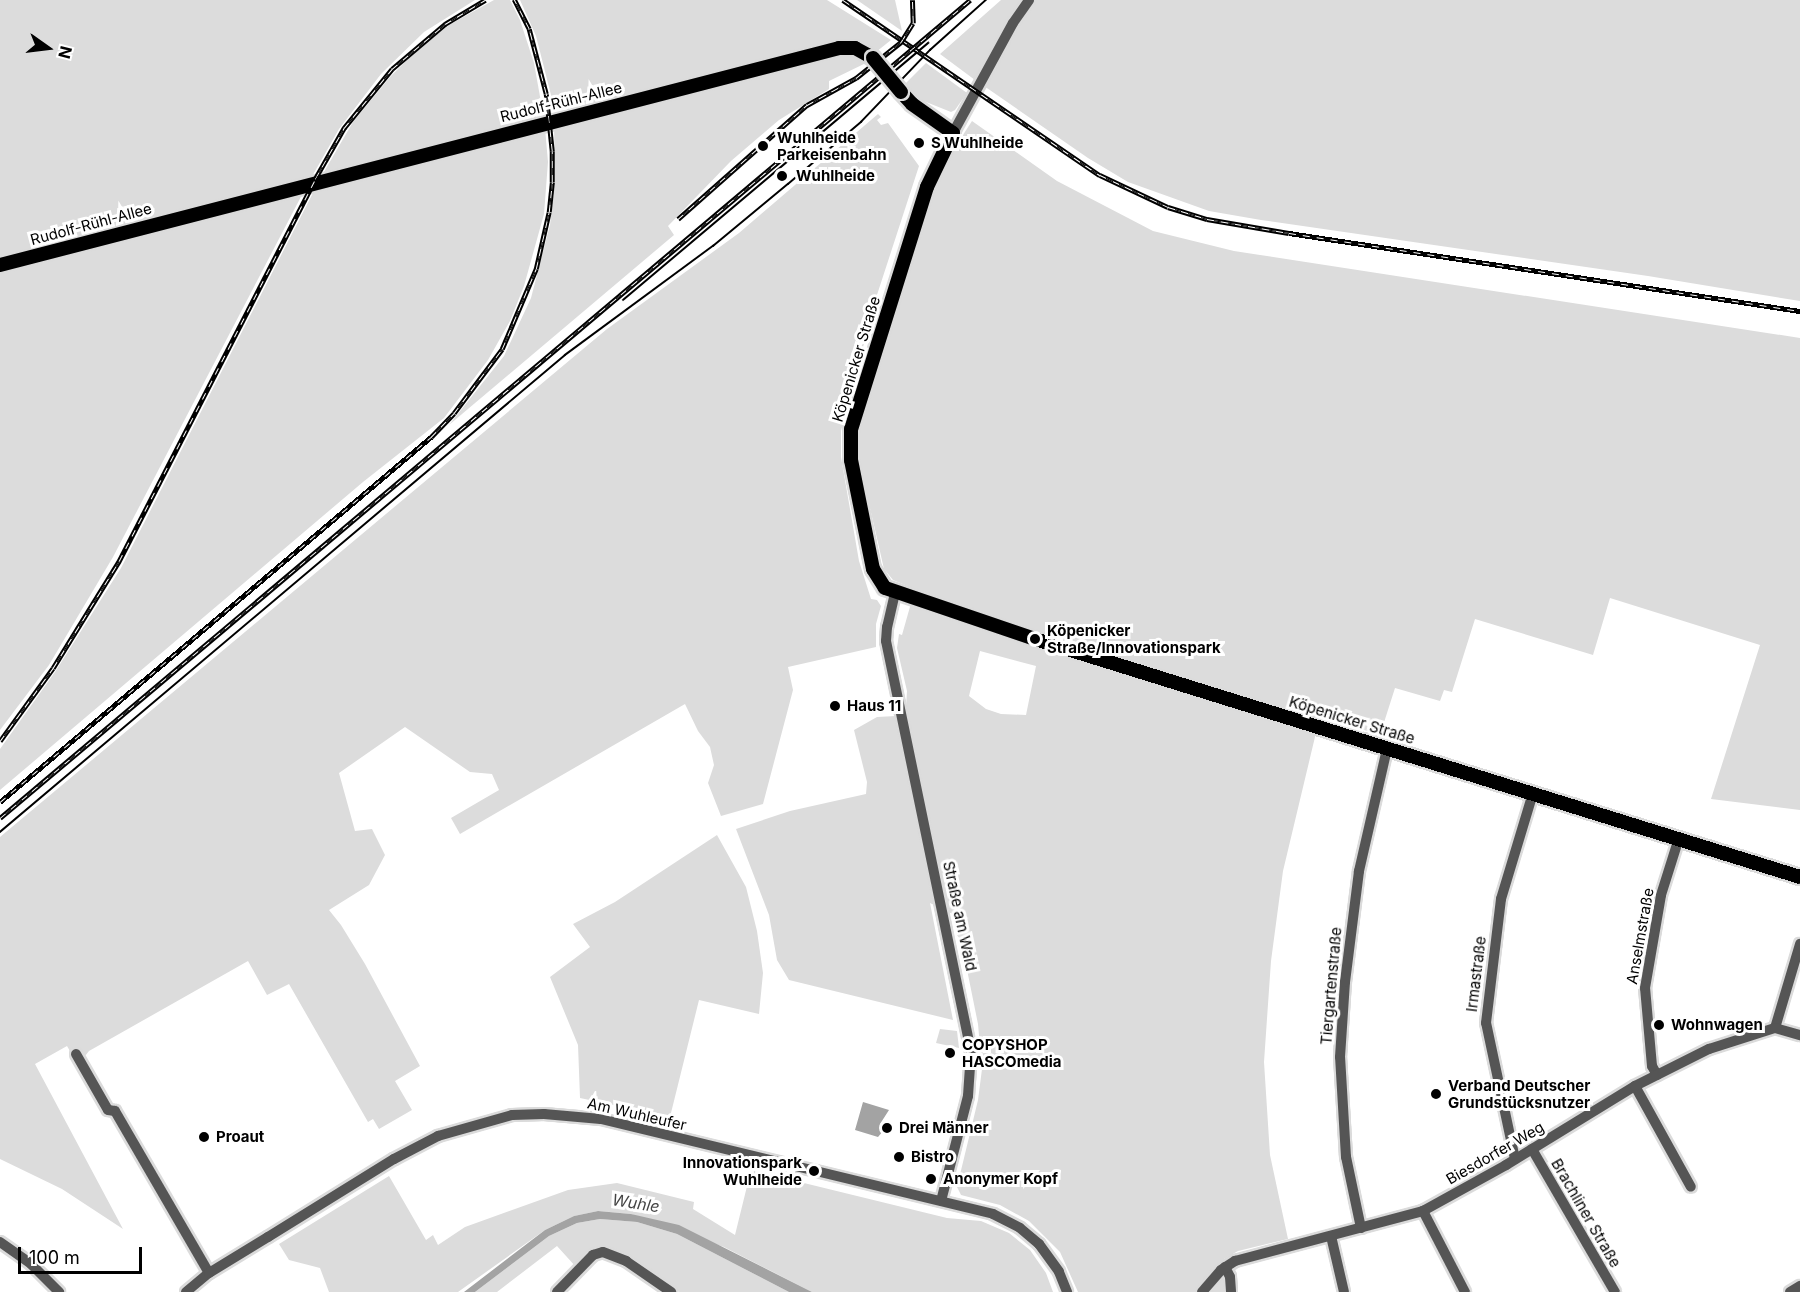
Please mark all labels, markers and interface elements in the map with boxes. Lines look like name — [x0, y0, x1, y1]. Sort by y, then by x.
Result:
north arrow — [18, 18, 78, 78]
text: N — [54, 44, 77, 61]
street label: Rudolf-Rühl-Allee — [498, 78, 624, 126]
place label: Wuhlheide Parkeisenbahn — [777, 128, 887, 163]
place label: S Wuhlheide — [931, 134, 1023, 152]
marker: S Wuhlheide — [912, 136, 926, 150]
marker: Wuhlheide Parkeisenbahn — [754, 137, 772, 155]
marker: Wuhlheide — [773, 167, 791, 185]
place label: Wuhlheide — [796, 167, 875, 185]
street label: Rudolf-Rühl-Allee — [28, 199, 154, 249]
street label: Köpenicker Straße — [828, 294, 884, 424]
place label: Köpenicker Straße/Innovationspark — [1047, 621, 1221, 656]
marker: Köpenicker Straße/Innovationspark — [1028, 632, 1042, 646]
street label: Köpenicker Straße — [1287, 692, 1417, 748]
place label: Haus 11 — [847, 697, 901, 715]
marker: Haus 11 — [828, 699, 842, 713]
street label: Straße am Wald — [940, 859, 980, 973]
street label: Anselmstraße — [1623, 886, 1657, 986]
street label: Tiergartenstraße — [1317, 926, 1345, 1046]
street label: Irmastraße — [1462, 935, 1490, 1013]
place label: Wohnwagen — [1671, 1016, 1763, 1034]
marker: Wohnwagen — [1652, 1018, 1666, 1032]
place label: COPYSHOP HASCOmedia — [962, 1035, 1062, 1070]
marker: COPYSHOP HASCOmedia — [943, 1046, 957, 1060]
place label: Verband Deutscher Grundstücksnutzer — [1448, 1076, 1590, 1111]
marker: Verband Deutscher Grundstücksnutzer — [1429, 1087, 1443, 1101]
street label: Am Wuhleufer — [586, 1094, 688, 1134]
street label: Biesdorfer Weg — [1443, 1118, 1547, 1188]
place label: Drei Männer — [899, 1119, 989, 1137]
marker: Drei Männer — [880, 1121, 894, 1135]
place label: Proaut — [216, 1128, 264, 1146]
marker: Proaut — [197, 1130, 211, 1144]
place label: Bistro — [911, 1148, 954, 1166]
marker: Bistro — [892, 1150, 906, 1164]
place label: Innovationspark Wuhlheide — [683, 1153, 802, 1188]
street label: Brachliner Straße — [1548, 1155, 1624, 1271]
marker: Innovationspark Wuhlheide — [807, 1164, 821, 1178]
place label: Anonymer Kopf — [943, 1170, 1058, 1188]
marker: Anonymer Kopf — [924, 1172, 938, 1186]
water label: Wuhle — [611, 1190, 661, 1216]
scale bar — [21, 1235, 146, 1273]
text: 100 m — [29, 1247, 80, 1268]

